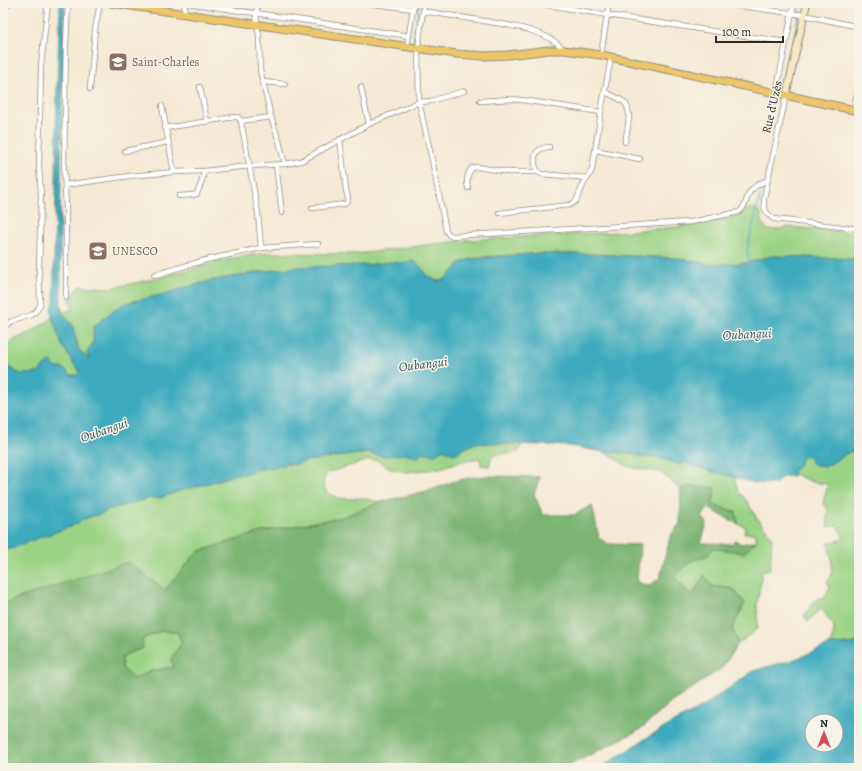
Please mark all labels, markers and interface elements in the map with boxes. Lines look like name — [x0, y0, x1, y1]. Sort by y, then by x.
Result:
scale bar — [716, 18, 783, 44]
text: 100 m — [722, 24, 751, 40]
school or university icon: Saint-Charles — [107, 51, 129, 73]
place label: Saint-Charles — [132, 54, 200, 70]
street label: Rue d'Uzès — [758, 79, 786, 135]
school or university icon: UNESCO — [87, 240, 109, 262]
place label: UNESCO — [112, 243, 158, 259]
water label: Oubangui — [722, 324, 772, 344]
water label: Oubangui — [398, 353, 449, 375]
water label: Oubangui — [78, 414, 130, 446]
north arrow — [804, 713, 844, 753]
text: N — [820, 716, 828, 731]

